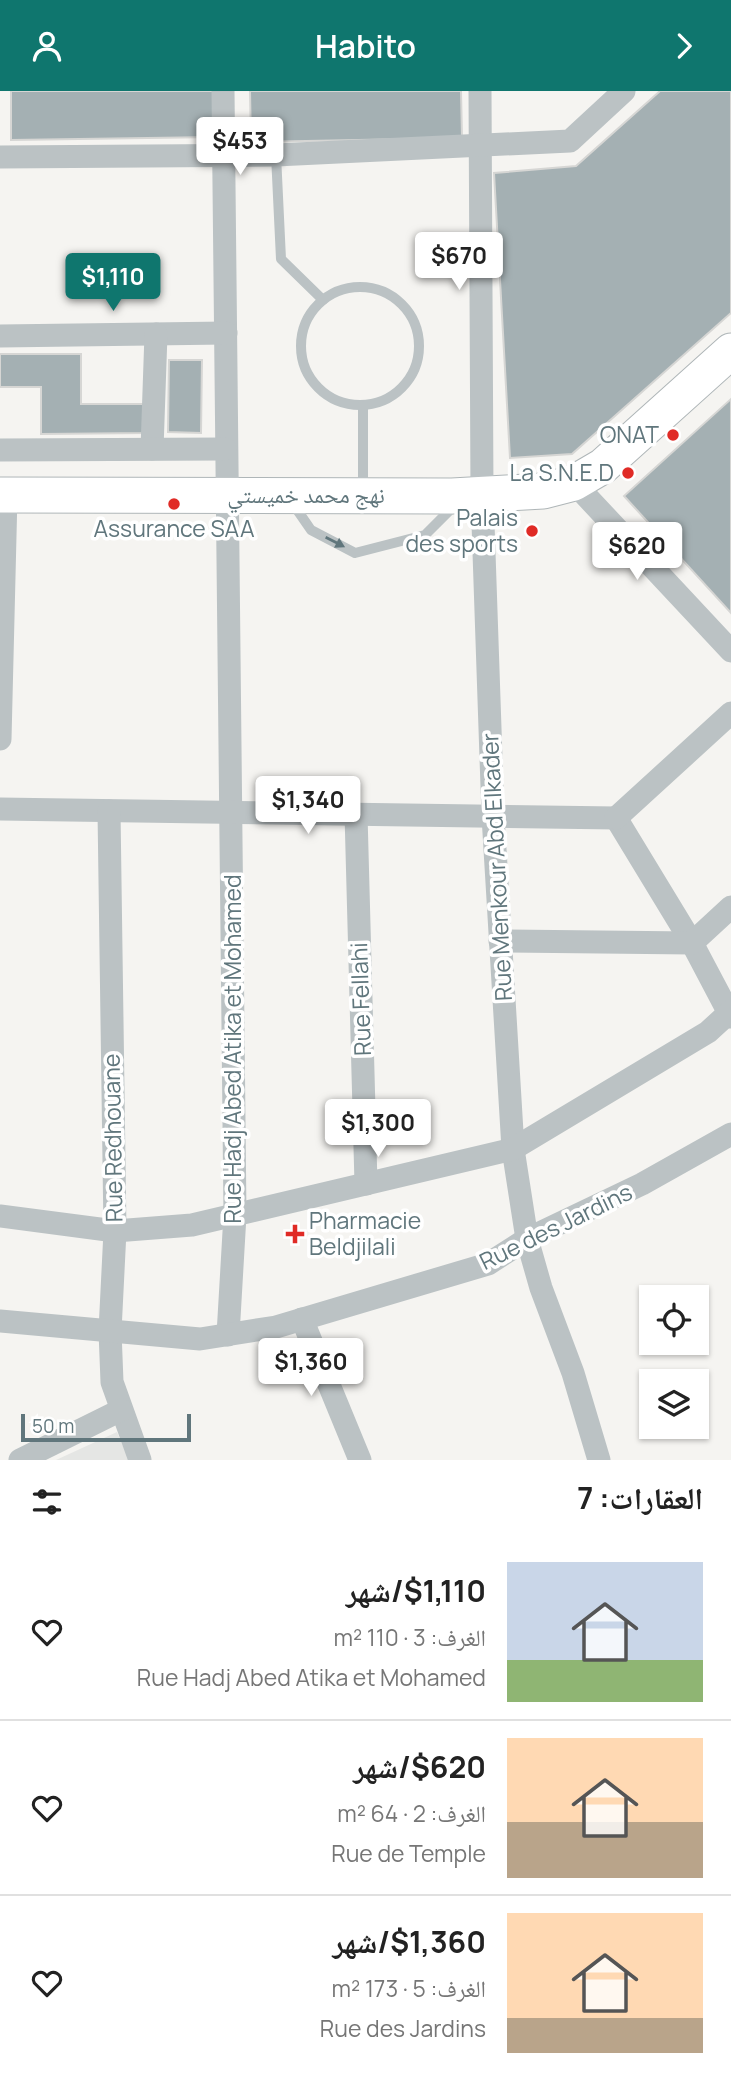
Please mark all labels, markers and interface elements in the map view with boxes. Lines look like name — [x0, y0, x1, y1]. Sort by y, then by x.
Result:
text: Habito — [315, 24, 416, 68]
icon: person — [28, 27, 66, 65]
icon: forward — [665, 27, 703, 65]
pin: $453 — [199, 118, 281, 177]
text: $453 — [212, 124, 268, 156]
pin: $670 — [418, 233, 500, 292]
text: $670 — [431, 239, 487, 271]
pin: $1,110 — [56, 253, 170, 313]
text: $1,110 — [81, 260, 145, 292]
place label: ONAT — [600, 418, 659, 450]
marker: ONAT — [665, 427, 681, 443]
place label: La S.N.E.D — [509, 456, 614, 488]
marker: La S.N.E.D — [620, 465, 636, 481]
street label: نهج محمد خميستي — [227, 478, 385, 514]
marker: Assurance SAA — [166, 496, 182, 512]
place label: Palais des sports — [405, 501, 518, 559]
place label: Assurance SAA — [93, 512, 255, 544]
marker: Palais des sports — [524, 523, 540, 539]
pin: $620 — [596, 523, 678, 582]
text: $620 — [608, 529, 666, 561]
one-way arrow — [325, 537, 345, 548]
street label: Rue Menkour Abd Elkader — [473, 732, 519, 1002]
pin: $1,340 — [251, 777, 365, 836]
text: $1,340 — [271, 783, 345, 815]
street label: Rue Hadj Abed Atika et Mohamed — [216, 874, 248, 1224]
street label: Rue Fellahi — [342, 942, 378, 1056]
street label: Rue Redhouane — [95, 1053, 129, 1223]
pin: $1,300 — [321, 1100, 435, 1159]
text: $1,300 — [341, 1106, 415, 1138]
street label: Rue des Jardins — [474, 1175, 637, 1277]
place label: Pharmacie Beldjilali — [309, 1204, 421, 1262]
marker: Pharmacie Beldjilali — [287, 1226, 303, 1242]
map controls — [639, 1285, 709, 1439]
button: locate — [639, 1285, 709, 1355]
pin: $1,360 — [254, 1339, 368, 1398]
text: $1,360 — [274, 1345, 348, 1377]
button: layers — [639, 1369, 709, 1439]
scale bar — [21, 1411, 191, 1443]
text: 50 m — [32, 1413, 74, 1439]
text: العقارات: 7 — [577, 1477, 703, 1518]
icon: filters — [28, 1483, 66, 1521]
text: $1,110/شهر — [346, 1570, 486, 1611]
icon: home — [563, 1590, 647, 1674]
icon: heart — [28, 1613, 66, 1651]
text: الغرف: 3 · 110 m² — [333, 1621, 486, 1653]
text: Rue Hadj Abed Atika et Mohamed — [137, 1661, 486, 1693]
text: $620/شهر — [353, 1746, 486, 1787]
icon: home — [563, 1766, 647, 1850]
icon: heart — [28, 1789, 66, 1827]
text: الغرف: 2 · 64 m² — [337, 1797, 486, 1829]
text: Rue de Temple — [331, 1837, 486, 1869]
text: $1,360/شهر — [333, 1921, 486, 1962]
icon: home — [563, 1941, 647, 2025]
icon: heart — [28, 1964, 66, 2002]
text: الغرف: 5 · 173 m² — [332, 1972, 486, 2004]
text: Rue des Jardins — [320, 2012, 486, 2044]

